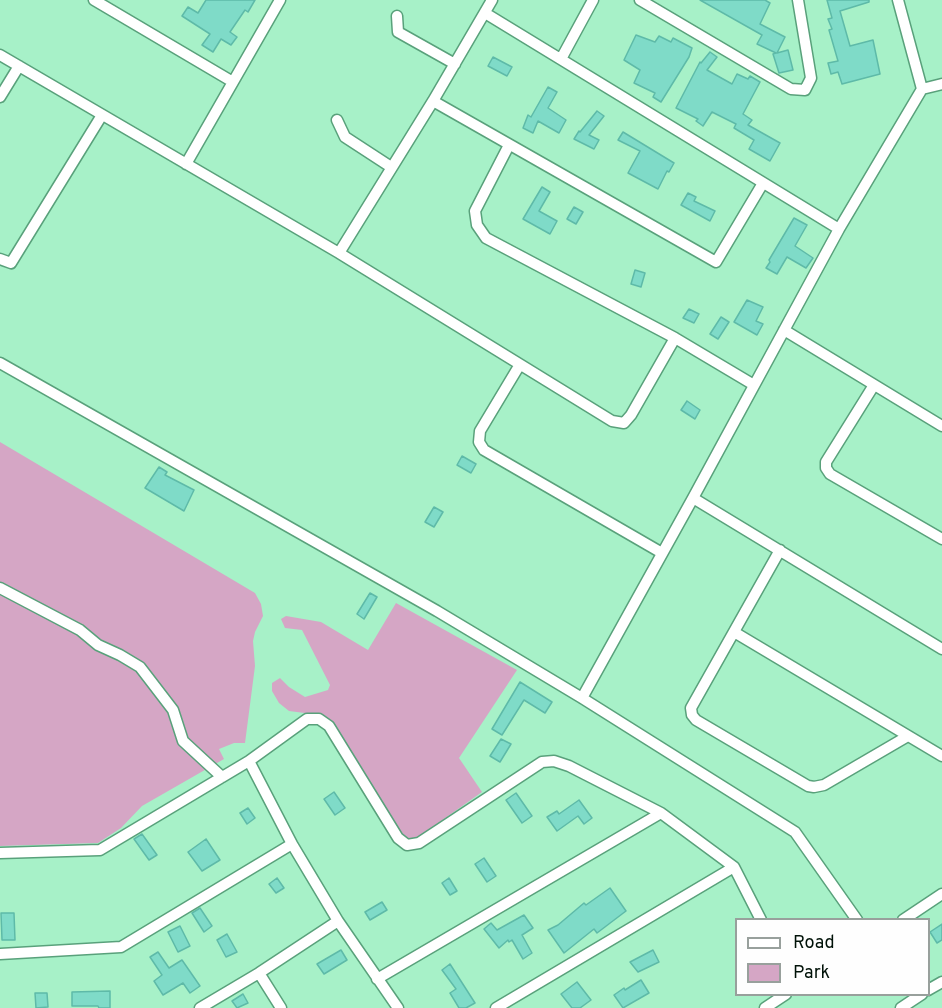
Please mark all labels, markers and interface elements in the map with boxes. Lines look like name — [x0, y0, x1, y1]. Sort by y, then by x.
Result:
legend — [735, 918, 930, 996]
text: Road — [793, 932, 835, 955]
text: Park — [793, 962, 830, 985]

